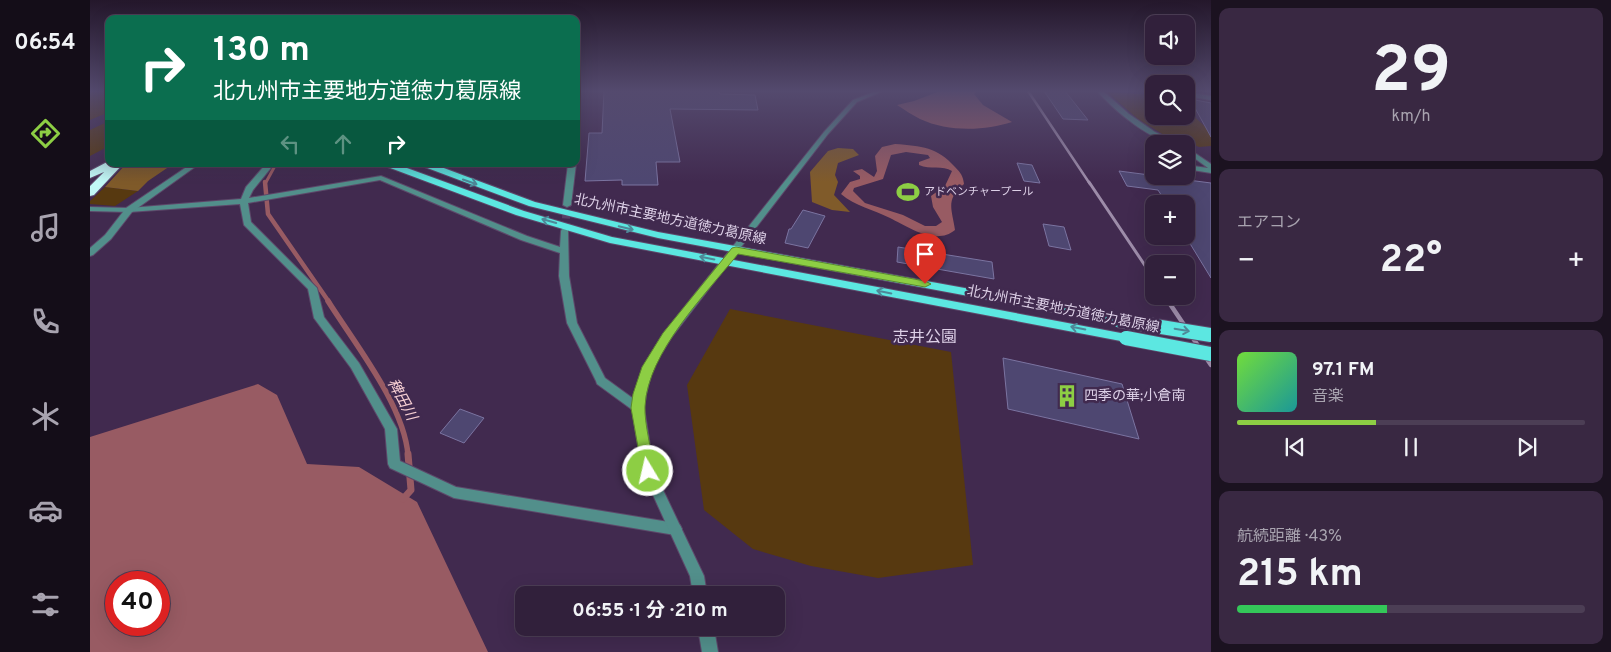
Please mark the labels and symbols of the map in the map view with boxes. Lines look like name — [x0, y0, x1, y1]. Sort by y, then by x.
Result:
one-way arrow — [462, 178, 477, 187]
sports icon: アドベンチャープール — [895, 179, 921, 205]
place label: アドベンチャープール — [924, 185, 1033, 199]
street label: 北九州市主要地方道徳力葛原線 — [572, 190, 768, 249]
one-way arrow — [541, 216, 557, 226]
one-way arrow — [617, 224, 633, 233]
pin — [904, 233, 946, 284]
one-way arrow — [699, 253, 715, 263]
street label: 北九州市主要地方道徳力葛原線 — [965, 282, 1161, 337]
one-way arrow — [876, 287, 892, 296]
one-way arrow — [1070, 323, 1086, 333]
one-way arrow — [1173, 326, 1189, 336]
district label: 志井公園 — [893, 328, 957, 348]
water label: 稗田川 — [382, 376, 421, 426]
building icon: 四季の華;小倉南 — [1054, 383, 1080, 409]
place label: 四季の華;小倉南 — [1084, 388, 1185, 405]
position arrow — [621, 444, 673, 496]
speed limit sign: 40 — [105, 571, 170, 636]

